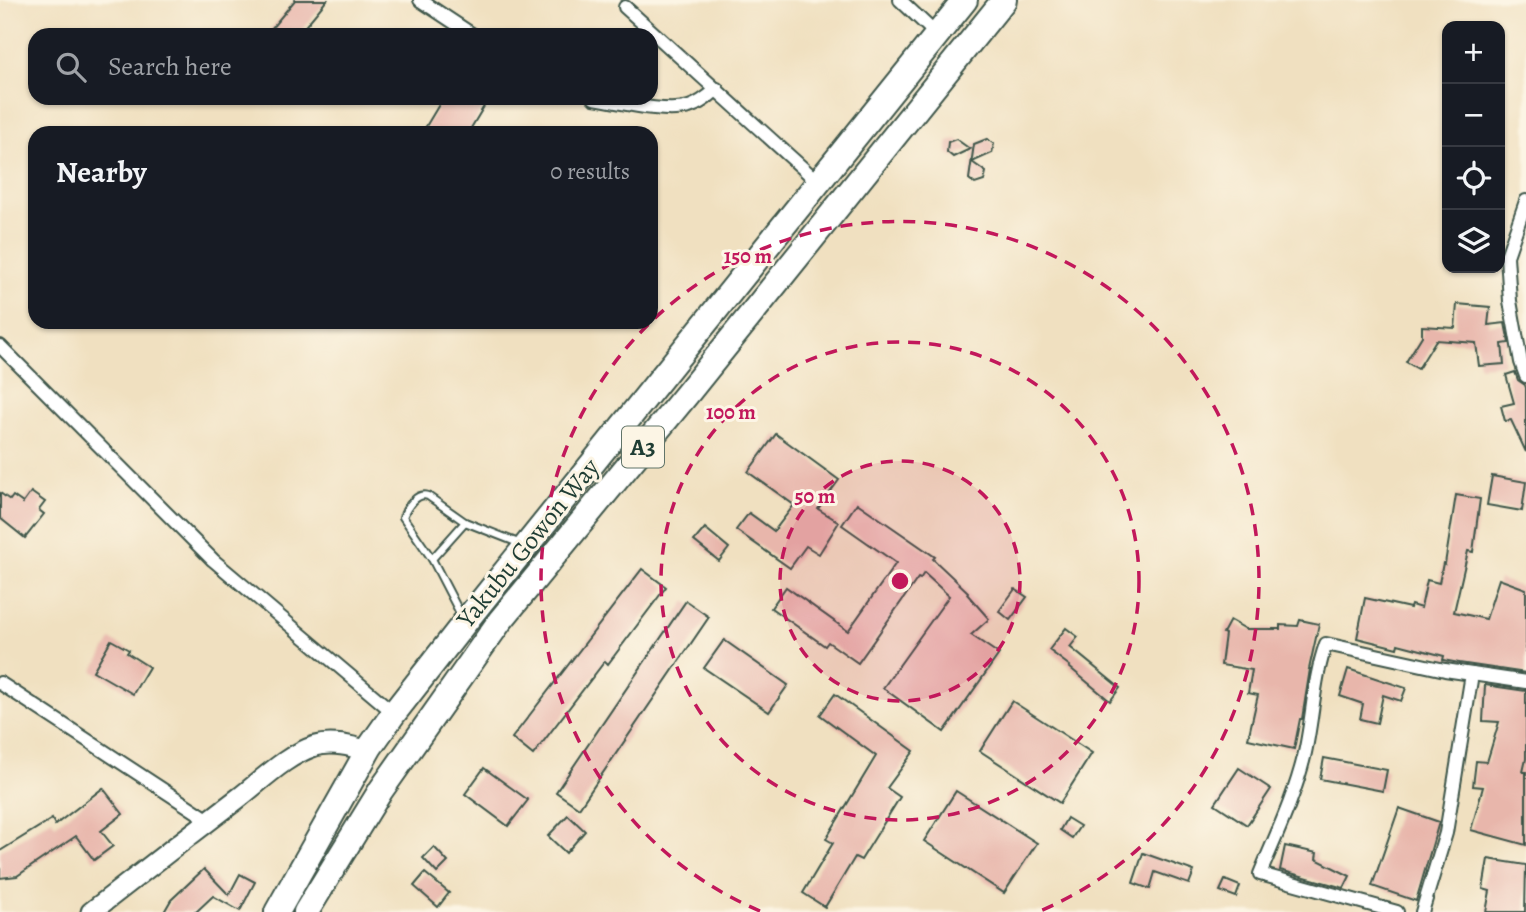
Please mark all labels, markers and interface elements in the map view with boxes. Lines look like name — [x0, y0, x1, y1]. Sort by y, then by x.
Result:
map controls — [1442, 21, 1505, 273]
button: + — [1442, 21, 1505, 84]
search box — [28, 28, 658, 105]
icon: search — [52, 48, 90, 86]
text: Search here — [108, 49, 232, 84]
button: − — [1442, 84, 1505, 147]
button: locate — [1442, 147, 1505, 210]
text: Nearby — [56, 152, 147, 192]
text: 0 results — [550, 156, 630, 187]
button: layers — [1442, 210, 1505, 273]
text: 150 m — [724, 242, 773, 270]
text: 100 m — [706, 398, 756, 426]
road number: A3 — [622, 426, 664, 467]
street label: Yakubu Gowon Way — [448, 450, 608, 636]
text: 50 m — [795, 482, 836, 510]
centre of rings — [888, 569, 912, 593]

